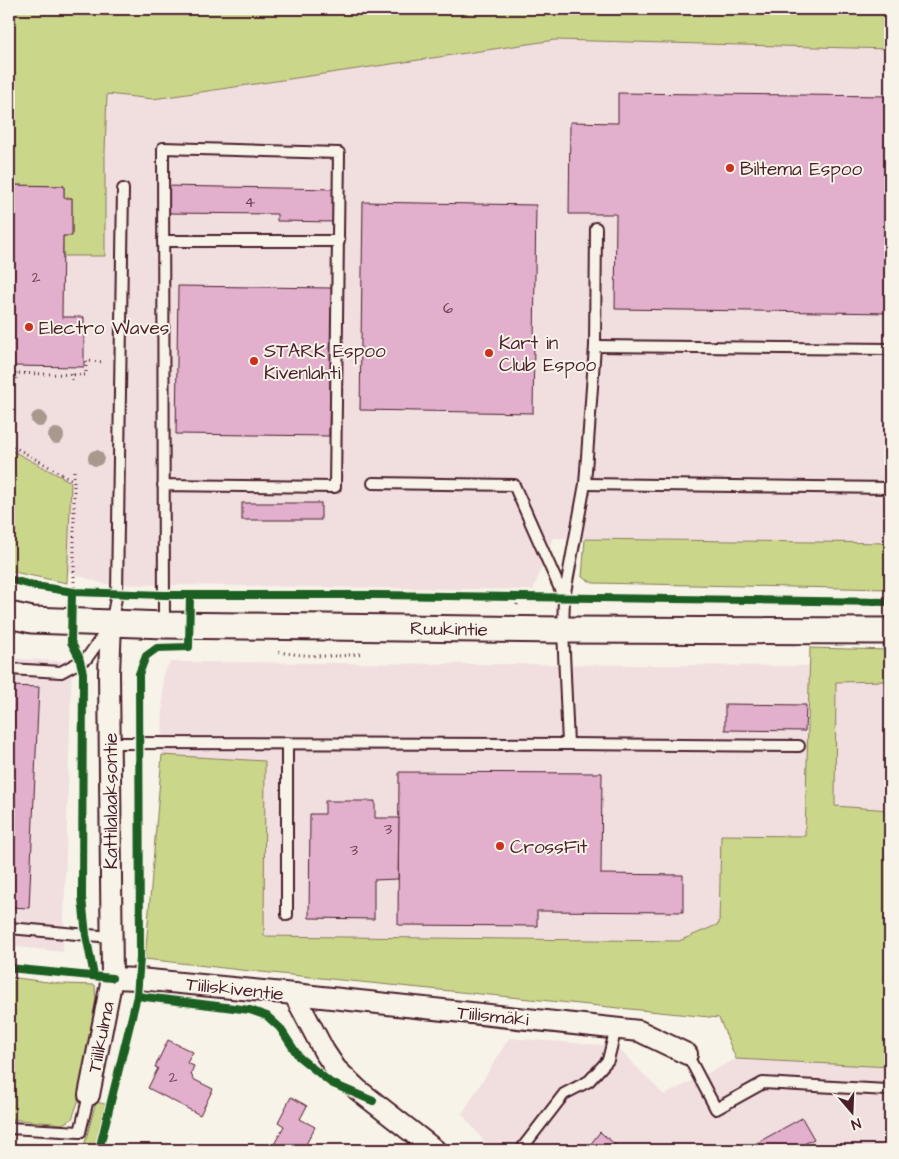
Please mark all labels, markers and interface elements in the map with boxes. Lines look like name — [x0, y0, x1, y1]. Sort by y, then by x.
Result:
place label: Biltema Espoo — [740, 156, 862, 183]
marker: Biltema Espoo — [724, 162, 736, 174]
house number: 4 — [245, 191, 256, 213]
house number: 2 — [31, 266, 41, 288]
house number: 6 — [443, 297, 453, 319]
place label: Electro Waves — [39, 315, 169, 342]
marker: Electro Waves — [23, 321, 35, 333]
place label: Kart in Club Espoo — [499, 330, 596, 379]
place label: STARK Espoo Kivenlahti — [264, 338, 386, 387]
marker: Kart in Club Espoo — [483, 347, 495, 359]
marker: STARK Espoo Kivenlahti — [248, 355, 260, 367]
street label: Ruukintie — [410, 615, 488, 644]
street label: Kattilalaaksontie — [98, 733, 125, 869]
house number: 3 — [384, 818, 392, 840]
place label: CrossFit — [510, 834, 588, 861]
house number: 3 — [350, 839, 358, 861]
marker: CrossFit — [494, 840, 506, 852]
street label: Tiiliskiventie — [185, 971, 285, 1008]
street label: Tiilikulma — [81, 999, 122, 1075]
street label: Tiilismäki — [456, 999, 530, 1034]
house number: 2 — [168, 1066, 178, 1088]
north arrow — [826, 1086, 876, 1136]
text: N — [848, 1112, 863, 1134]

